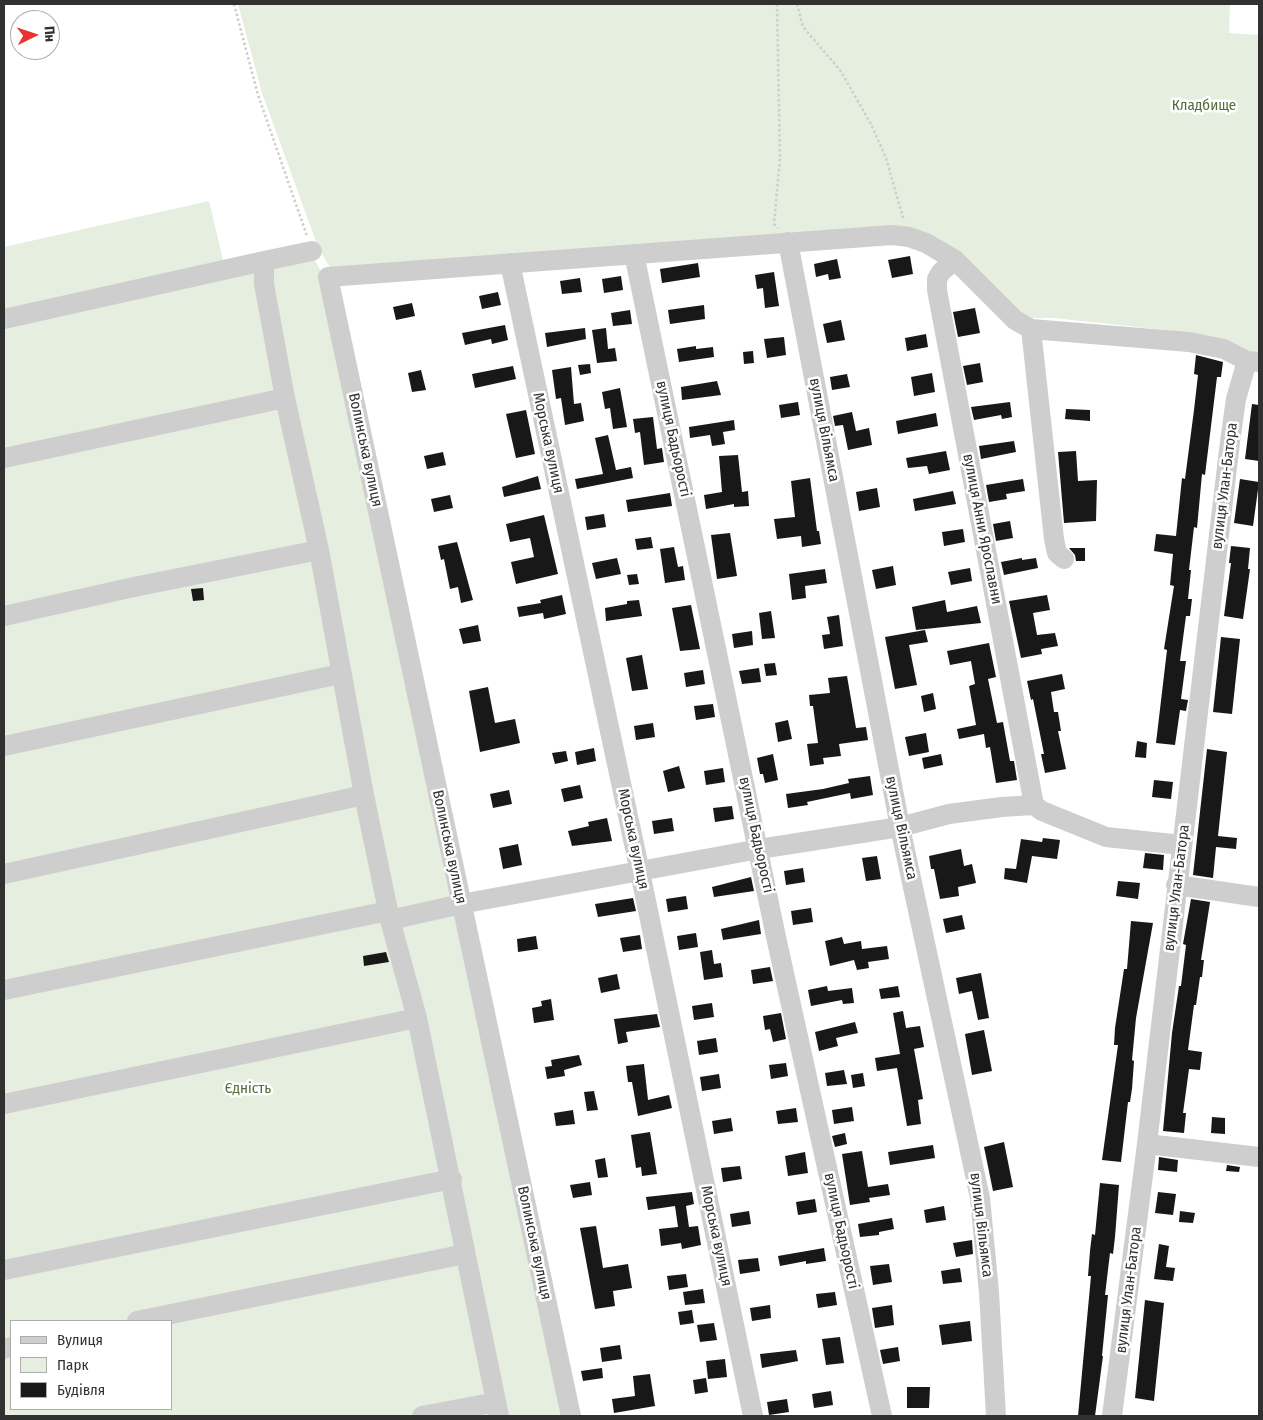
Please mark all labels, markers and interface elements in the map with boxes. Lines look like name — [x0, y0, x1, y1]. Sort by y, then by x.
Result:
north arrow — [10, 10, 60, 60]
text: Пн — [40, 25, 58, 42]
park label: Кладбище — [1172, 97, 1236, 115]
street label: вулиця Вільямса — [805, 377, 843, 483]
street label: вулиця Бадьорості — [652, 379, 694, 499]
street label: Морська вулиця — [529, 391, 567, 495]
street label: Волинська вулиця — [344, 392, 386, 508]
street label: вулиця Улан-Батора — [1208, 422, 1242, 550]
street label: вулиця Анни Ярославни — [959, 452, 1005, 606]
street label: вулиця Бадьорості — [735, 775, 777, 895]
street label: вулиця Вільямса — [881, 775, 921, 881]
street label: Морська вулиця — [614, 787, 652, 891]
street label: Волинська вулиця — [428, 789, 470, 905]
street label: вулиця Улан-Батора — [1160, 824, 1194, 952]
park label: Єдність — [225, 1080, 271, 1098]
street label: вулиця Бадьорості — [820, 1171, 862, 1291]
street label: вулиця Вільямса — [966, 1172, 996, 1278]
street label: Морська вулиця — [697, 1184, 735, 1288]
street label: Волинська вулиця — [513, 1185, 555, 1301]
street label: вулиця Улан-Батора — [1112, 1226, 1146, 1354]
legend — [10, 1320, 172, 1410]
text: Вулиця — [57, 1331, 103, 1349]
text: Парк — [57, 1356, 88, 1374]
text: Будівля — [57, 1381, 105, 1399]

